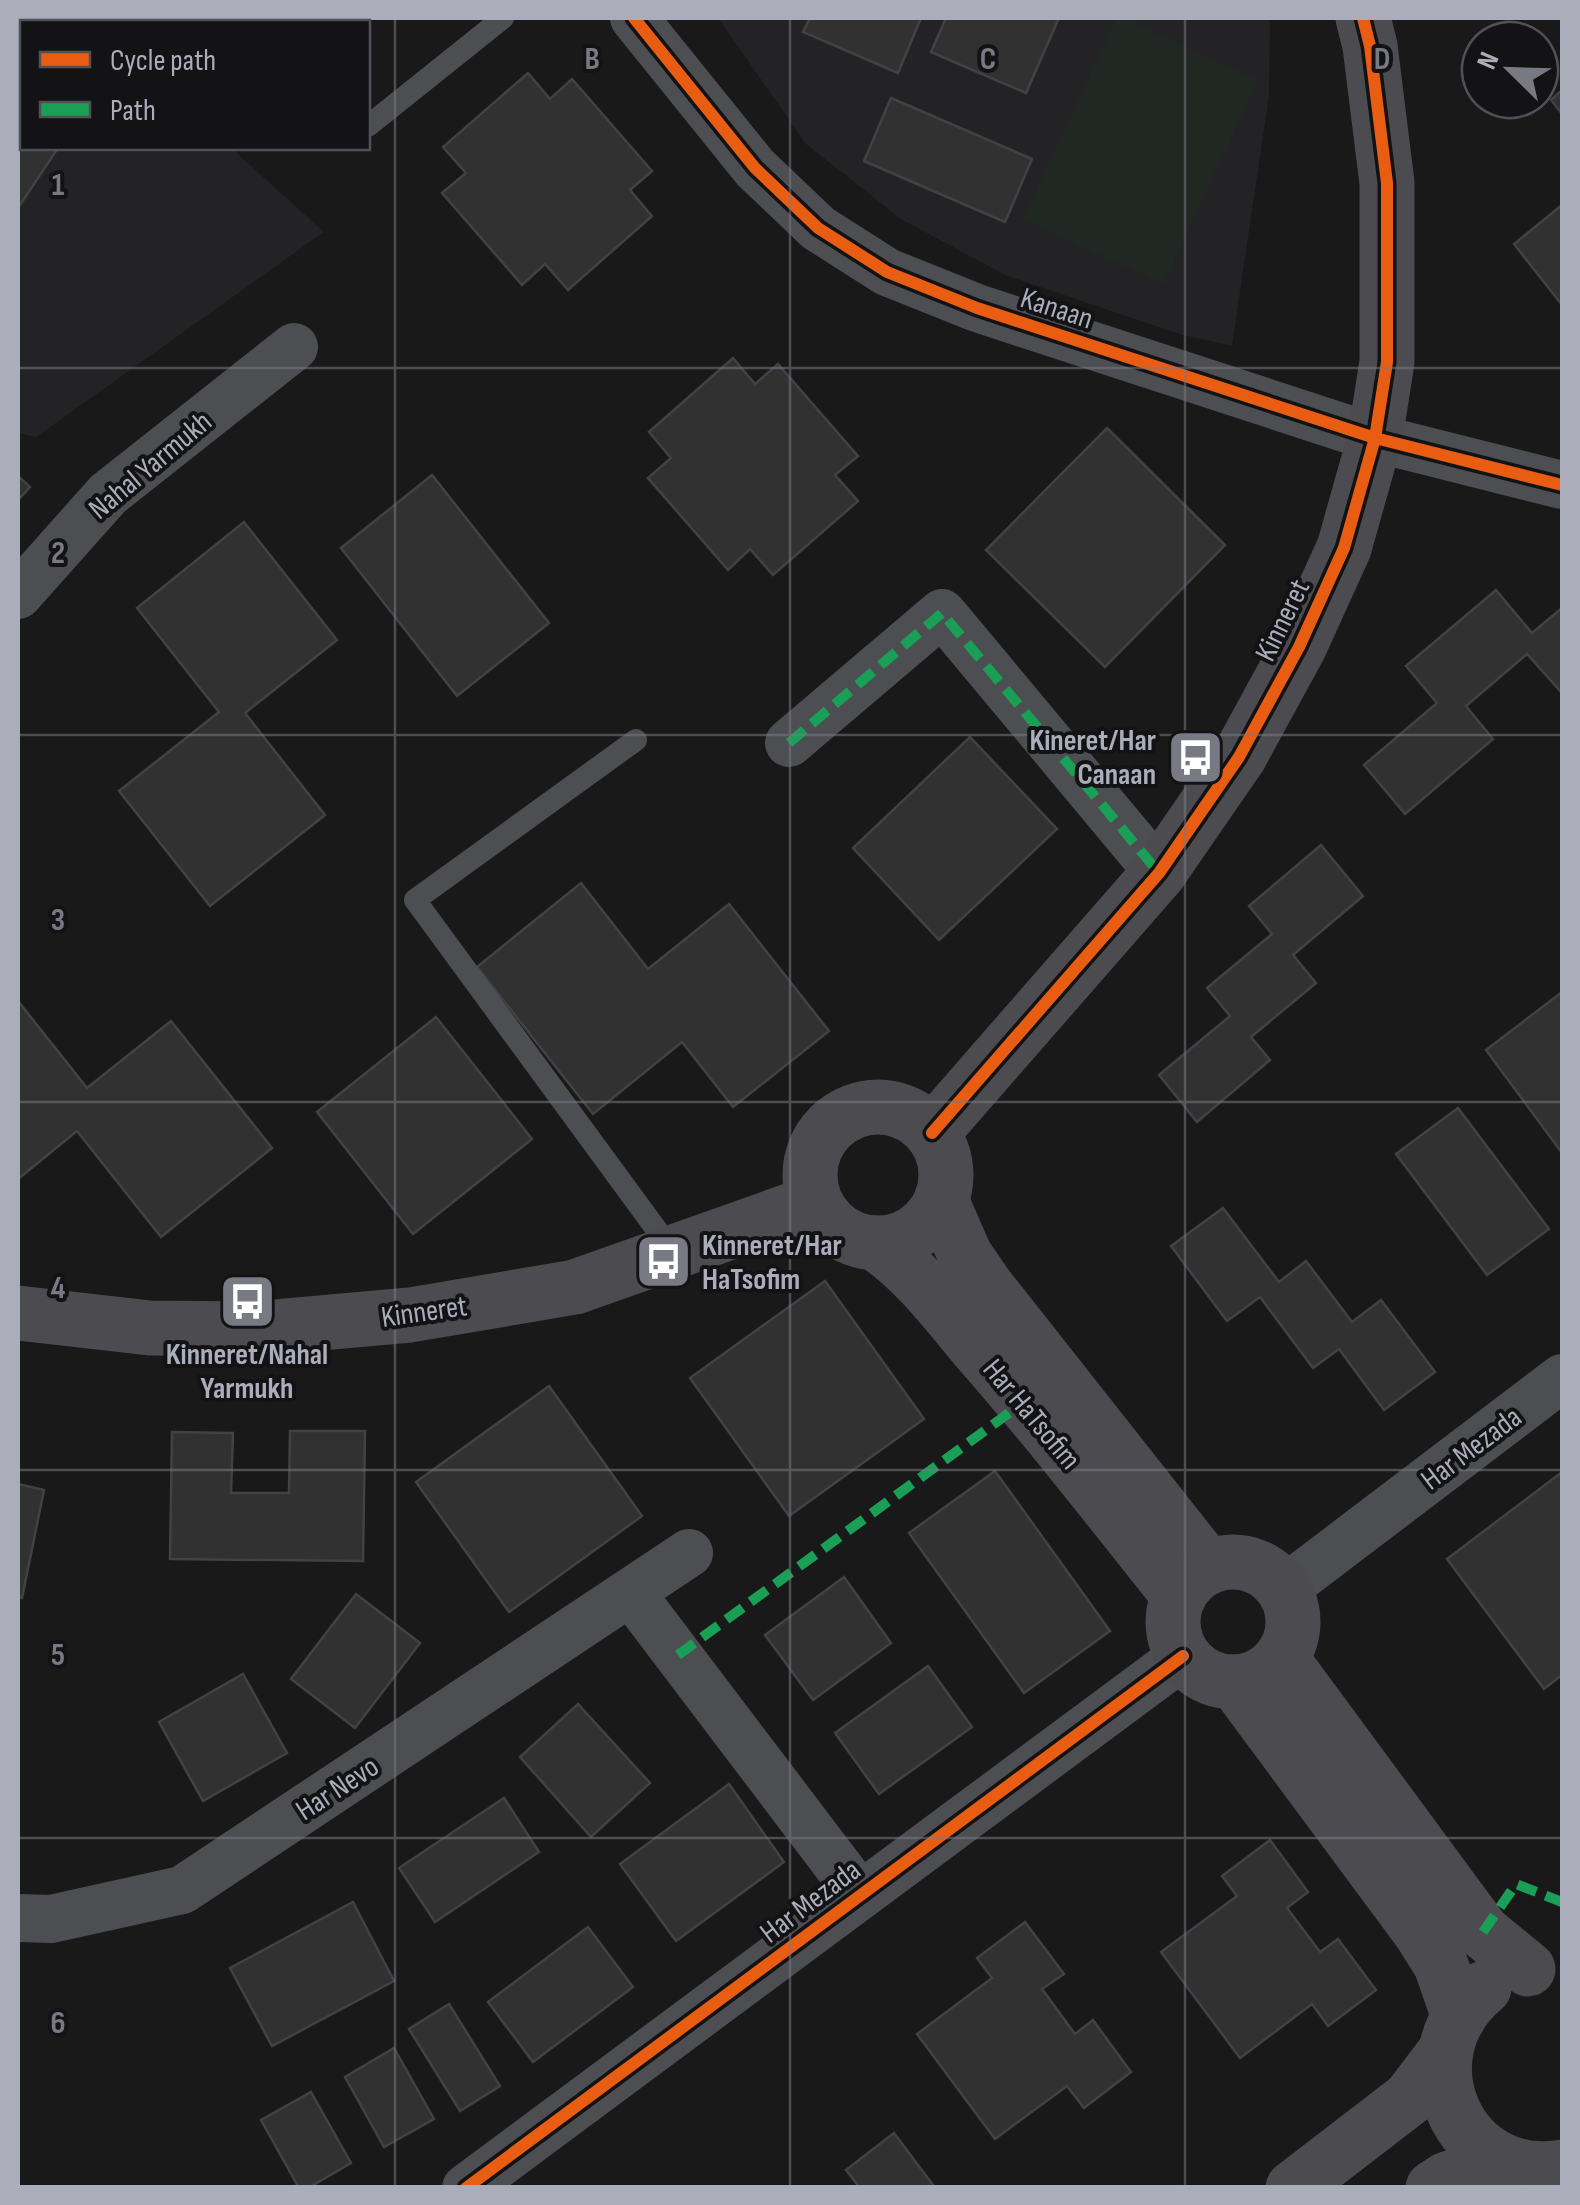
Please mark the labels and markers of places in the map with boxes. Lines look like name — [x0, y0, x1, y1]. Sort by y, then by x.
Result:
place label: Kineret/Har Canaan — [1029, 723, 1156, 793]
bus stop icon: Kineret/Har Canaan — [1165, 727, 1225, 787]
place label: Kinneret/Har HaTsofim — [702, 1228, 842, 1298]
bus stop icon: Kinneret/Har HaTsofim — [633, 1232, 693, 1292]
bus stop icon: Kinneret/Nahal Yarmukh — [217, 1271, 277, 1331]
place label: Kinneret/Nahal Yarmukh — [166, 1337, 328, 1407]

